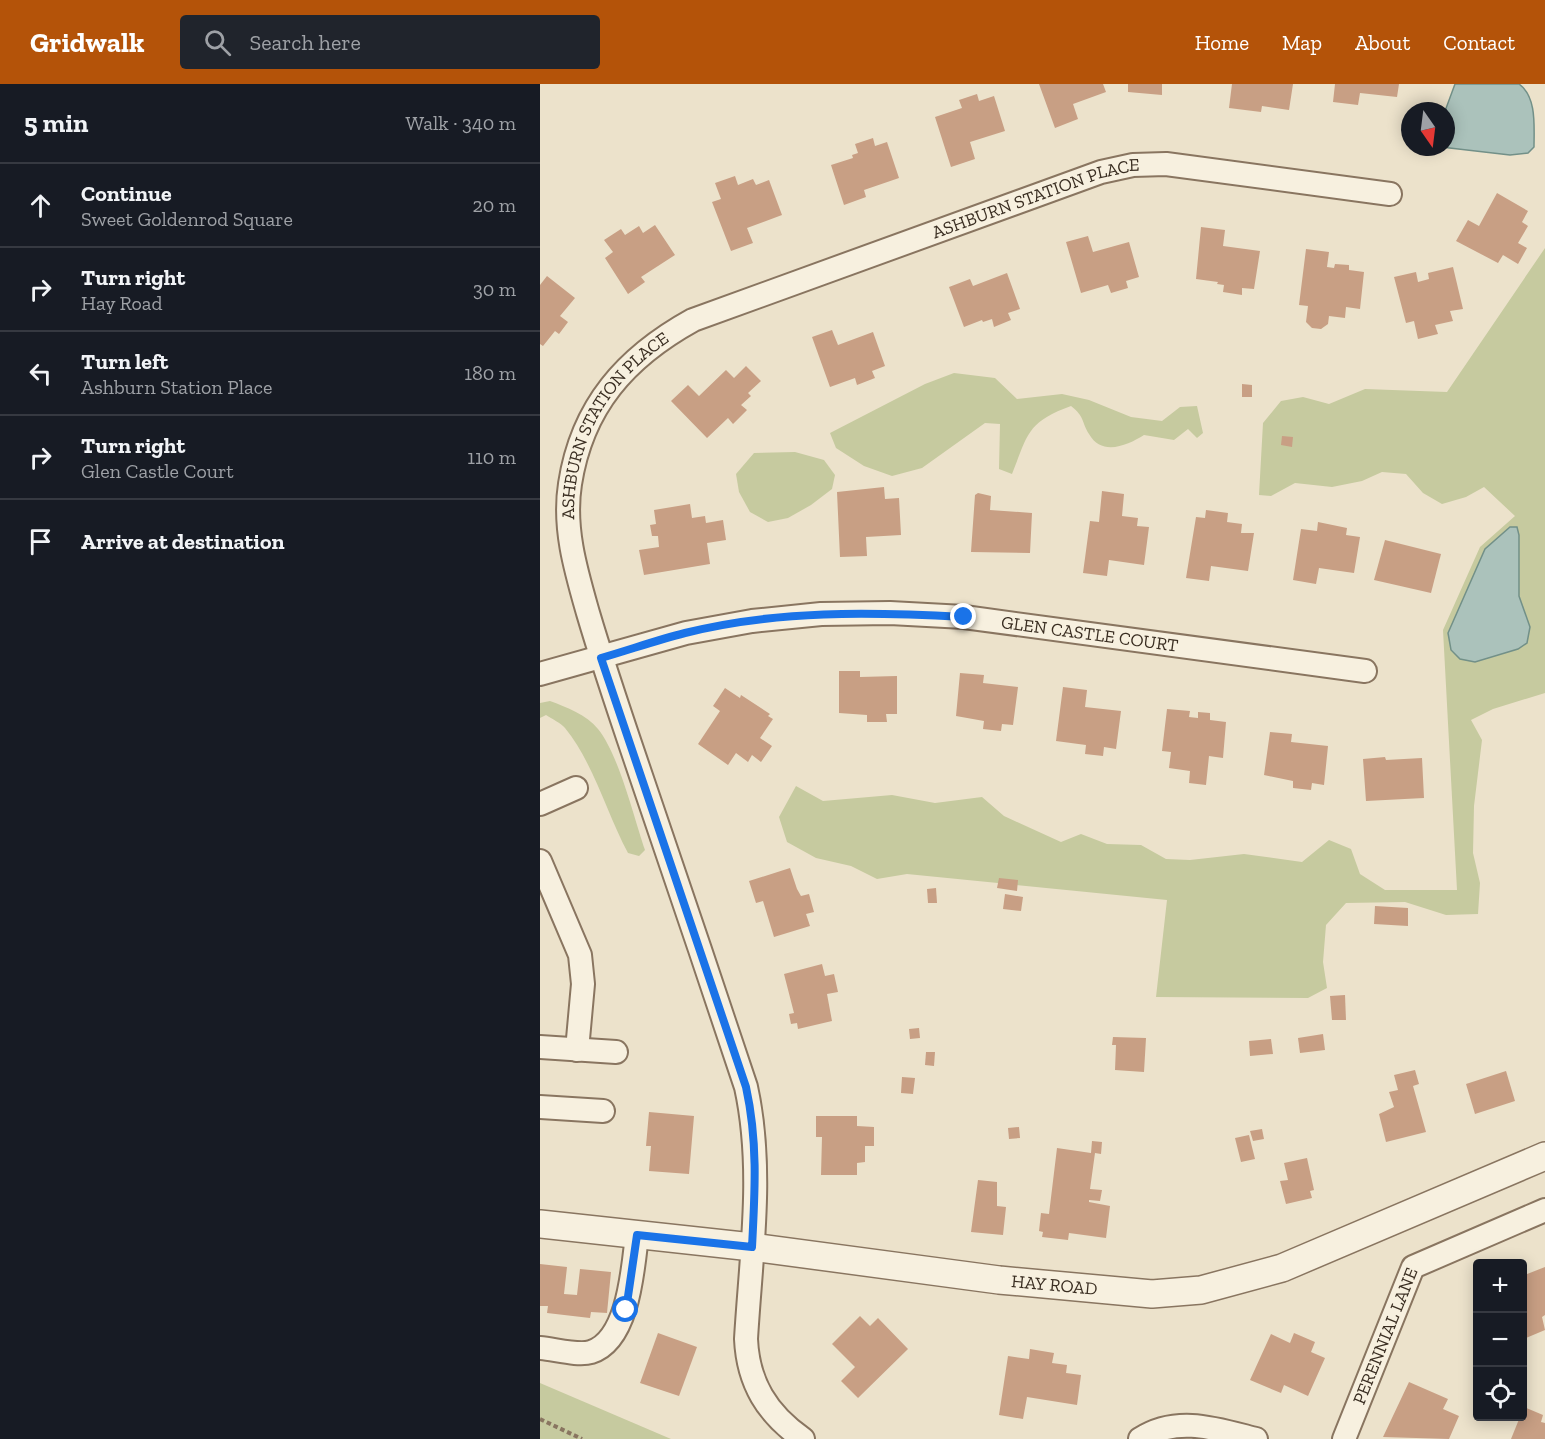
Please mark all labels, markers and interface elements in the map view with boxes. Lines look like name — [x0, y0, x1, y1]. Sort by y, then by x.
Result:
search box — [180, 15, 600, 69]
text: Gridwalk — [30, 26, 144, 59]
icon: search — [201, 26, 234, 59]
text: Search here — [249, 29, 361, 56]
text: Home — [1195, 30, 1249, 55]
text: Map — [1282, 30, 1322, 55]
text: About — [1355, 30, 1410, 55]
text: Contact — [1443, 30, 1515, 55]
north arrow — [1401, 102, 1455, 156]
text: 5 min — [24, 107, 88, 139]
text: Walk · 340 m — [405, 111, 516, 135]
street label: ASHBURN STATION PLACE — [929, 154, 1140, 243]
text: Continue — [81, 180, 172, 207]
icon: ahead — [24, 189, 57, 222]
text: 20 m — [472, 193, 516, 217]
text: Sweet Goldenrod Square — [81, 207, 293, 231]
text: Turn right — [81, 264, 185, 291]
icon: right — [24, 273, 57, 306]
text: 30 m — [473, 277, 516, 301]
text: Hay Road — [81, 291, 162, 315]
street label: ASHBURN STATION PLACE — [557, 327, 673, 520]
text: Turn left — [81, 348, 168, 375]
icon: left — [24, 357, 57, 390]
text: 180 m — [464, 361, 516, 385]
text: Ashburn Station Place — [81, 375, 272, 399]
text: Turn right — [81, 432, 185, 459]
icon: right — [24, 441, 57, 474]
text: 110 m — [467, 445, 516, 469]
text: Glen Castle Court — [81, 459, 234, 483]
icon: arrive — [24, 525, 57, 558]
text: Arrive at destination — [81, 528, 284, 555]
route end — [950, 603, 976, 629]
street label: GLEN CASTLE COURT — [1000, 611, 1180, 657]
map controls — [1473, 1259, 1527, 1421]
button: + — [1473, 1259, 1527, 1313]
street label: PERENNIAL LANE — [1348, 1264, 1423, 1408]
street label: HAY ROAD — [1010, 1270, 1098, 1300]
route start — [612, 1296, 638, 1322]
button: − — [1473, 1313, 1527, 1367]
button: locate — [1473, 1367, 1527, 1421]

